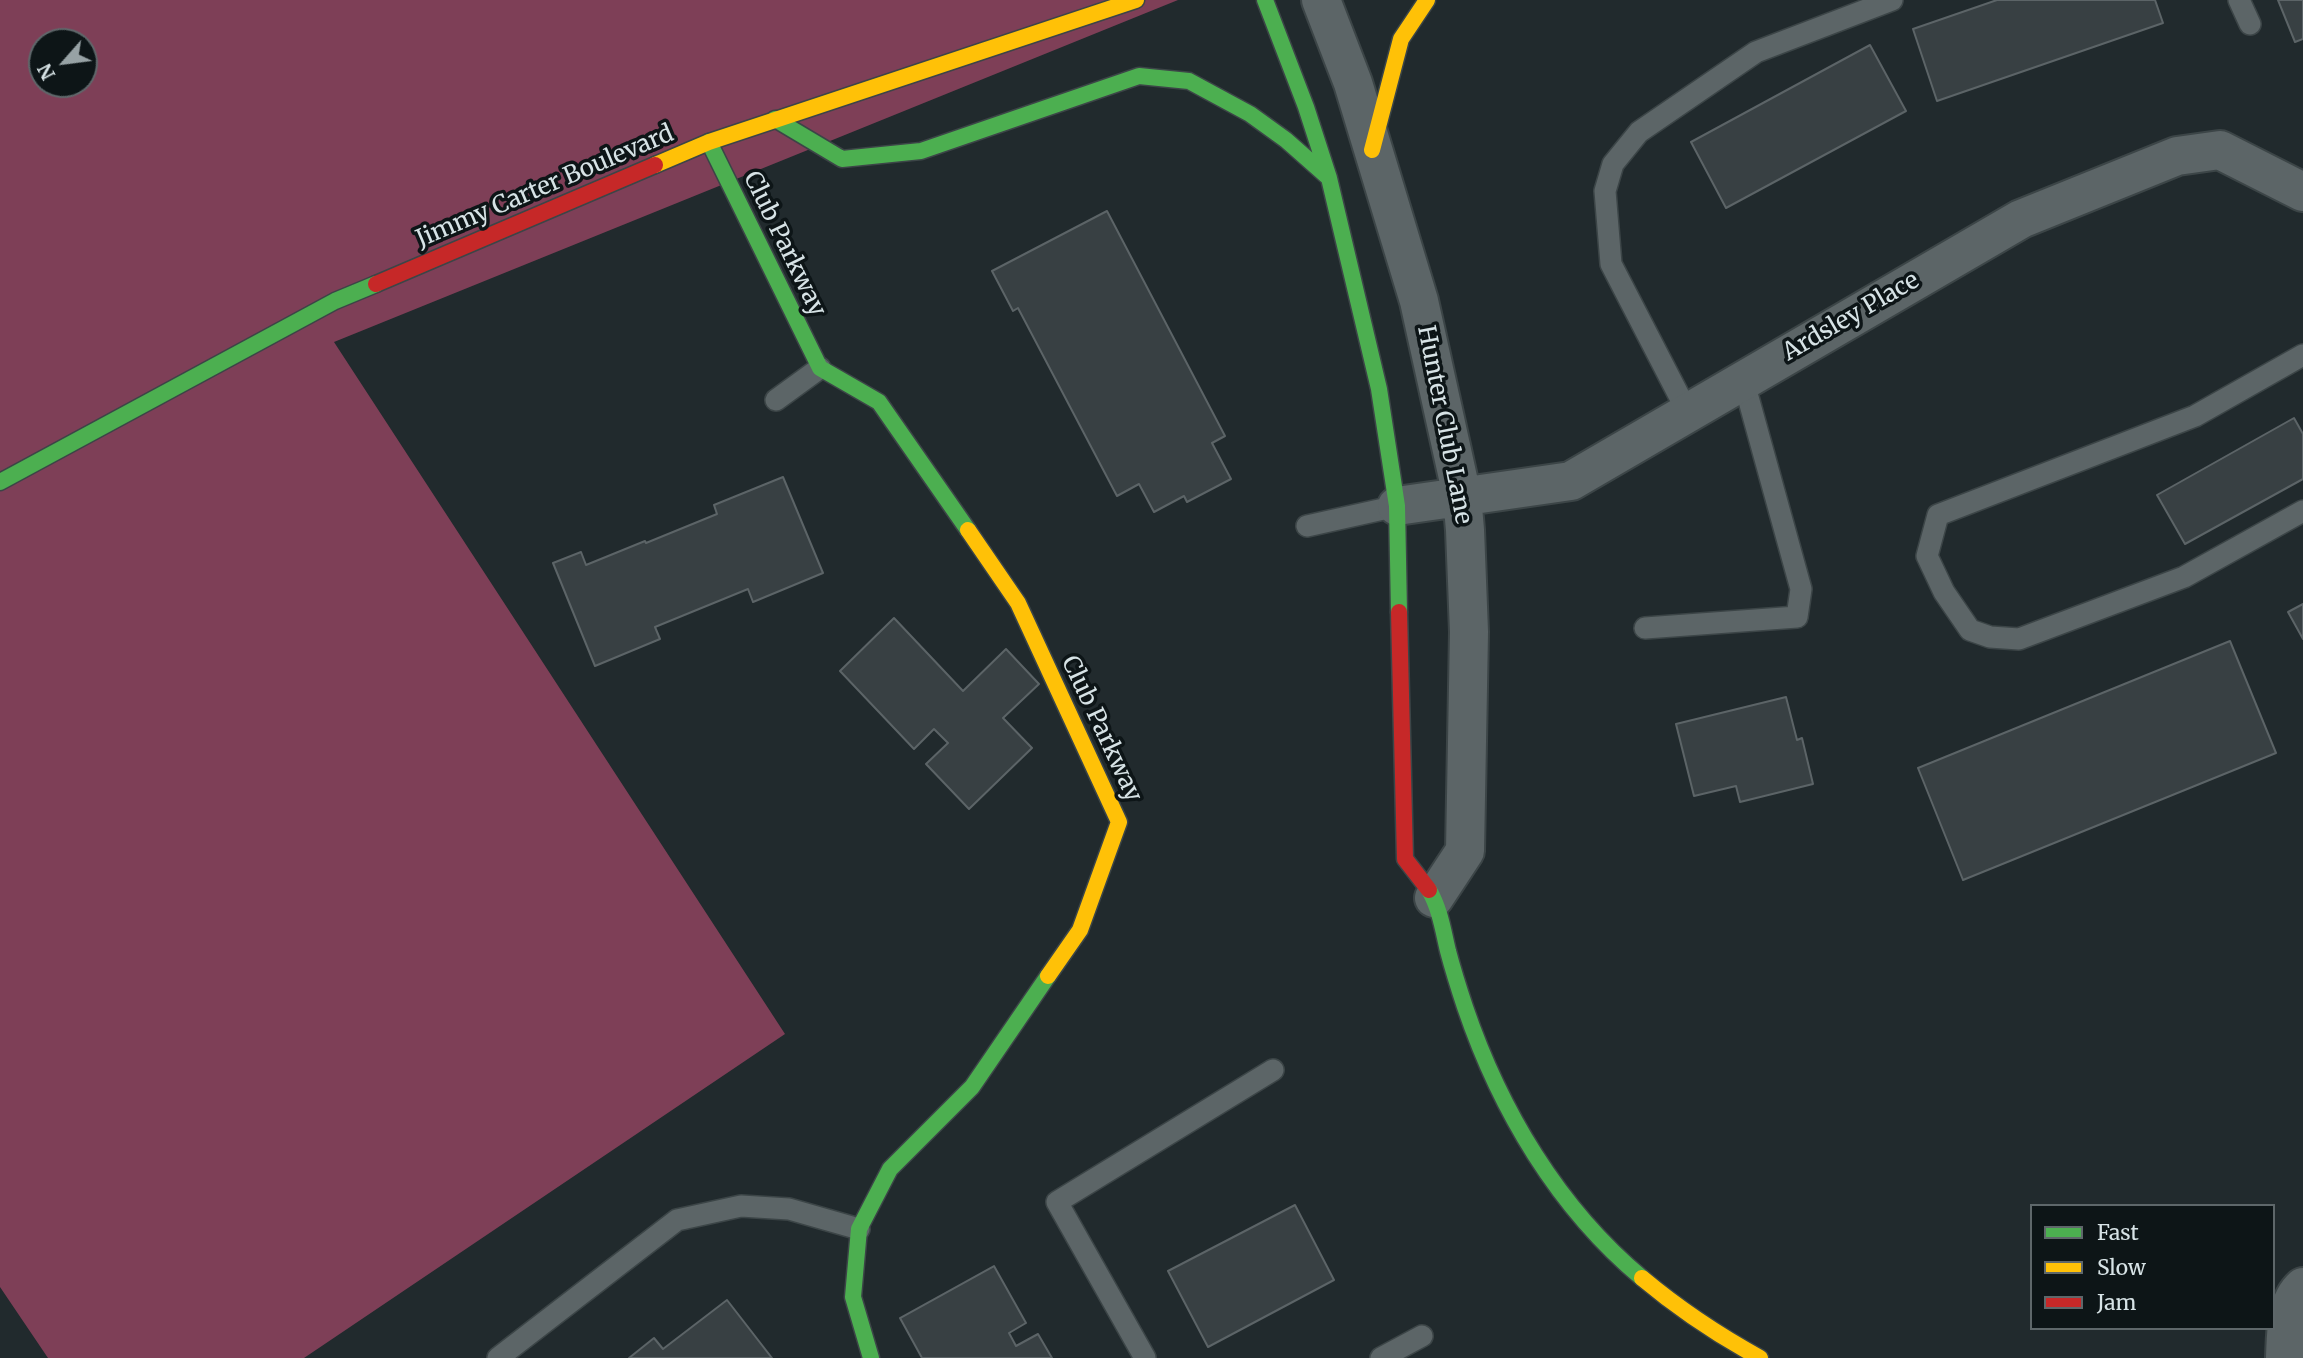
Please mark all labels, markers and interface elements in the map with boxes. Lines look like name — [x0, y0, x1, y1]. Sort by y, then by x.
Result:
north arrow — [28, 28, 98, 98]
text: N — [32, 60, 60, 84]
street label: Jimmy Carter Boulevard — [412, 120, 678, 254]
street label: Club Parkway — [737, 167, 831, 321]
street label: Ardsley Place — [1778, 266, 1924, 368]
street label: Hunter Club Lane — [1411, 323, 1477, 527]
street label: Club Parkway — [1055, 652, 1147, 806]
legend — [2030, 1204, 2275, 1330]
text: Fast — [2097, 1219, 2139, 1246]
text: Slow — [2097, 1254, 2146, 1281]
text: Jam — [2097, 1289, 2136, 1316]

